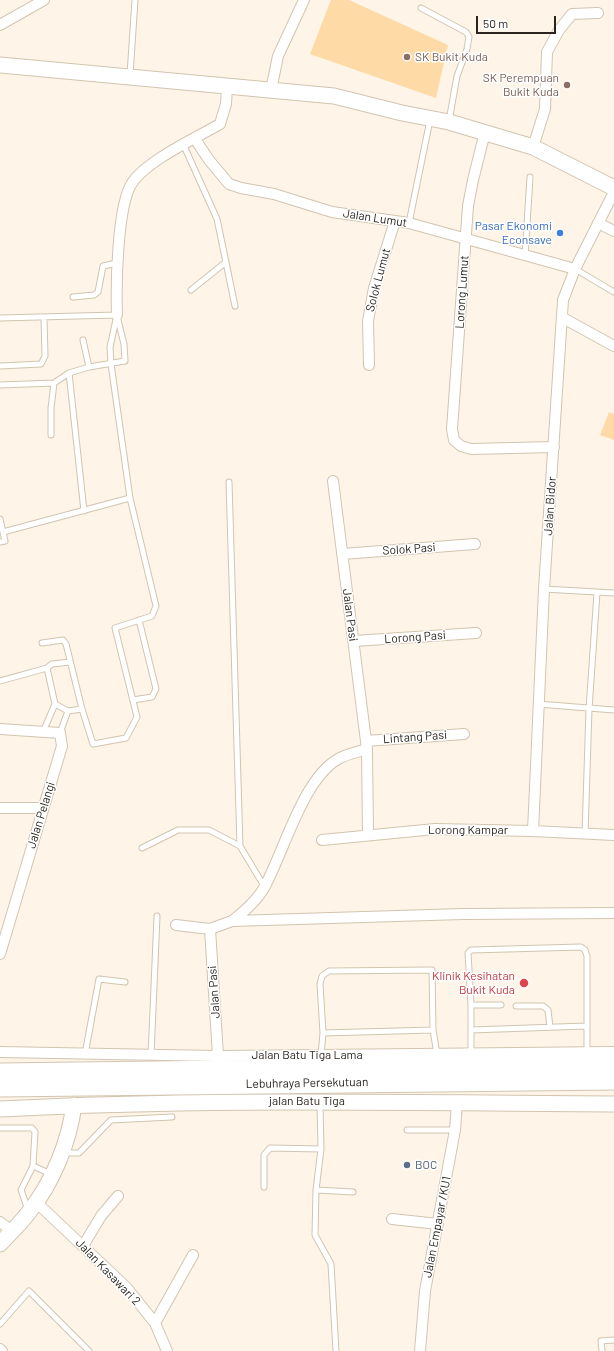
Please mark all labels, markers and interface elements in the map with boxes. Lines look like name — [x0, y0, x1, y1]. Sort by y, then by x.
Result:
scale bar — [478, 8, 558, 34]
text: 50 m — [483, 16, 508, 30]
place label: SK Bukit Kuda — [415, 50, 488, 64]
marker: SK Bukit Kuda — [402, 52, 412, 62]
place label: SK Perempuan Bukit Kuda — [483, 71, 559, 99]
marker: SK Perempuan Bukit Kuda — [562, 80, 572, 90]
street label: Jalan Lumut — [342, 206, 408, 230]
place label: Pasar Ekonomi Econsave — [475, 219, 552, 247]
marker: Pasar Ekonomi Econsave — [555, 228, 565, 238]
street label: Solok Lumut — [363, 247, 393, 313]
street label: Lorong Lumut — [452, 255, 472, 329]
street label: Jalan Bidor — [541, 476, 559, 536]
street label: Solok Pasi — [382, 540, 436, 558]
street label: Jalan Pasi — [340, 588, 360, 642]
street label: Lorong Pasi — [384, 628, 446, 646]
street label: Lintang Pasi — [382, 728, 448, 746]
street label: Jalan Pelangi — [24, 780, 58, 850]
street label: Lorong Kampar — [428, 823, 508, 837]
street label: Jalan Pasi — [205, 965, 223, 1019]
place label: Klinik Kesihatan Bukit Kuda — [432, 969, 515, 997]
marker: Klinik Kesihatan Bukit Kuda — [518, 977, 530, 989]
street label: Jalan Batu Tiga Lama — [251, 1048, 363, 1062]
street label: Lebuhraya Persekutuan — [246, 1075, 368, 1091]
street label: jalan Batu Tiga — [269, 1094, 345, 1108]
place label: BOC — [415, 1158, 437, 1172]
marker: BOC — [402, 1160, 412, 1170]
street label: Jalan Empayar /KU1 — [420, 1175, 454, 1279]
street label: Jalan Kasawari 2 — [73, 1236, 143, 1308]

